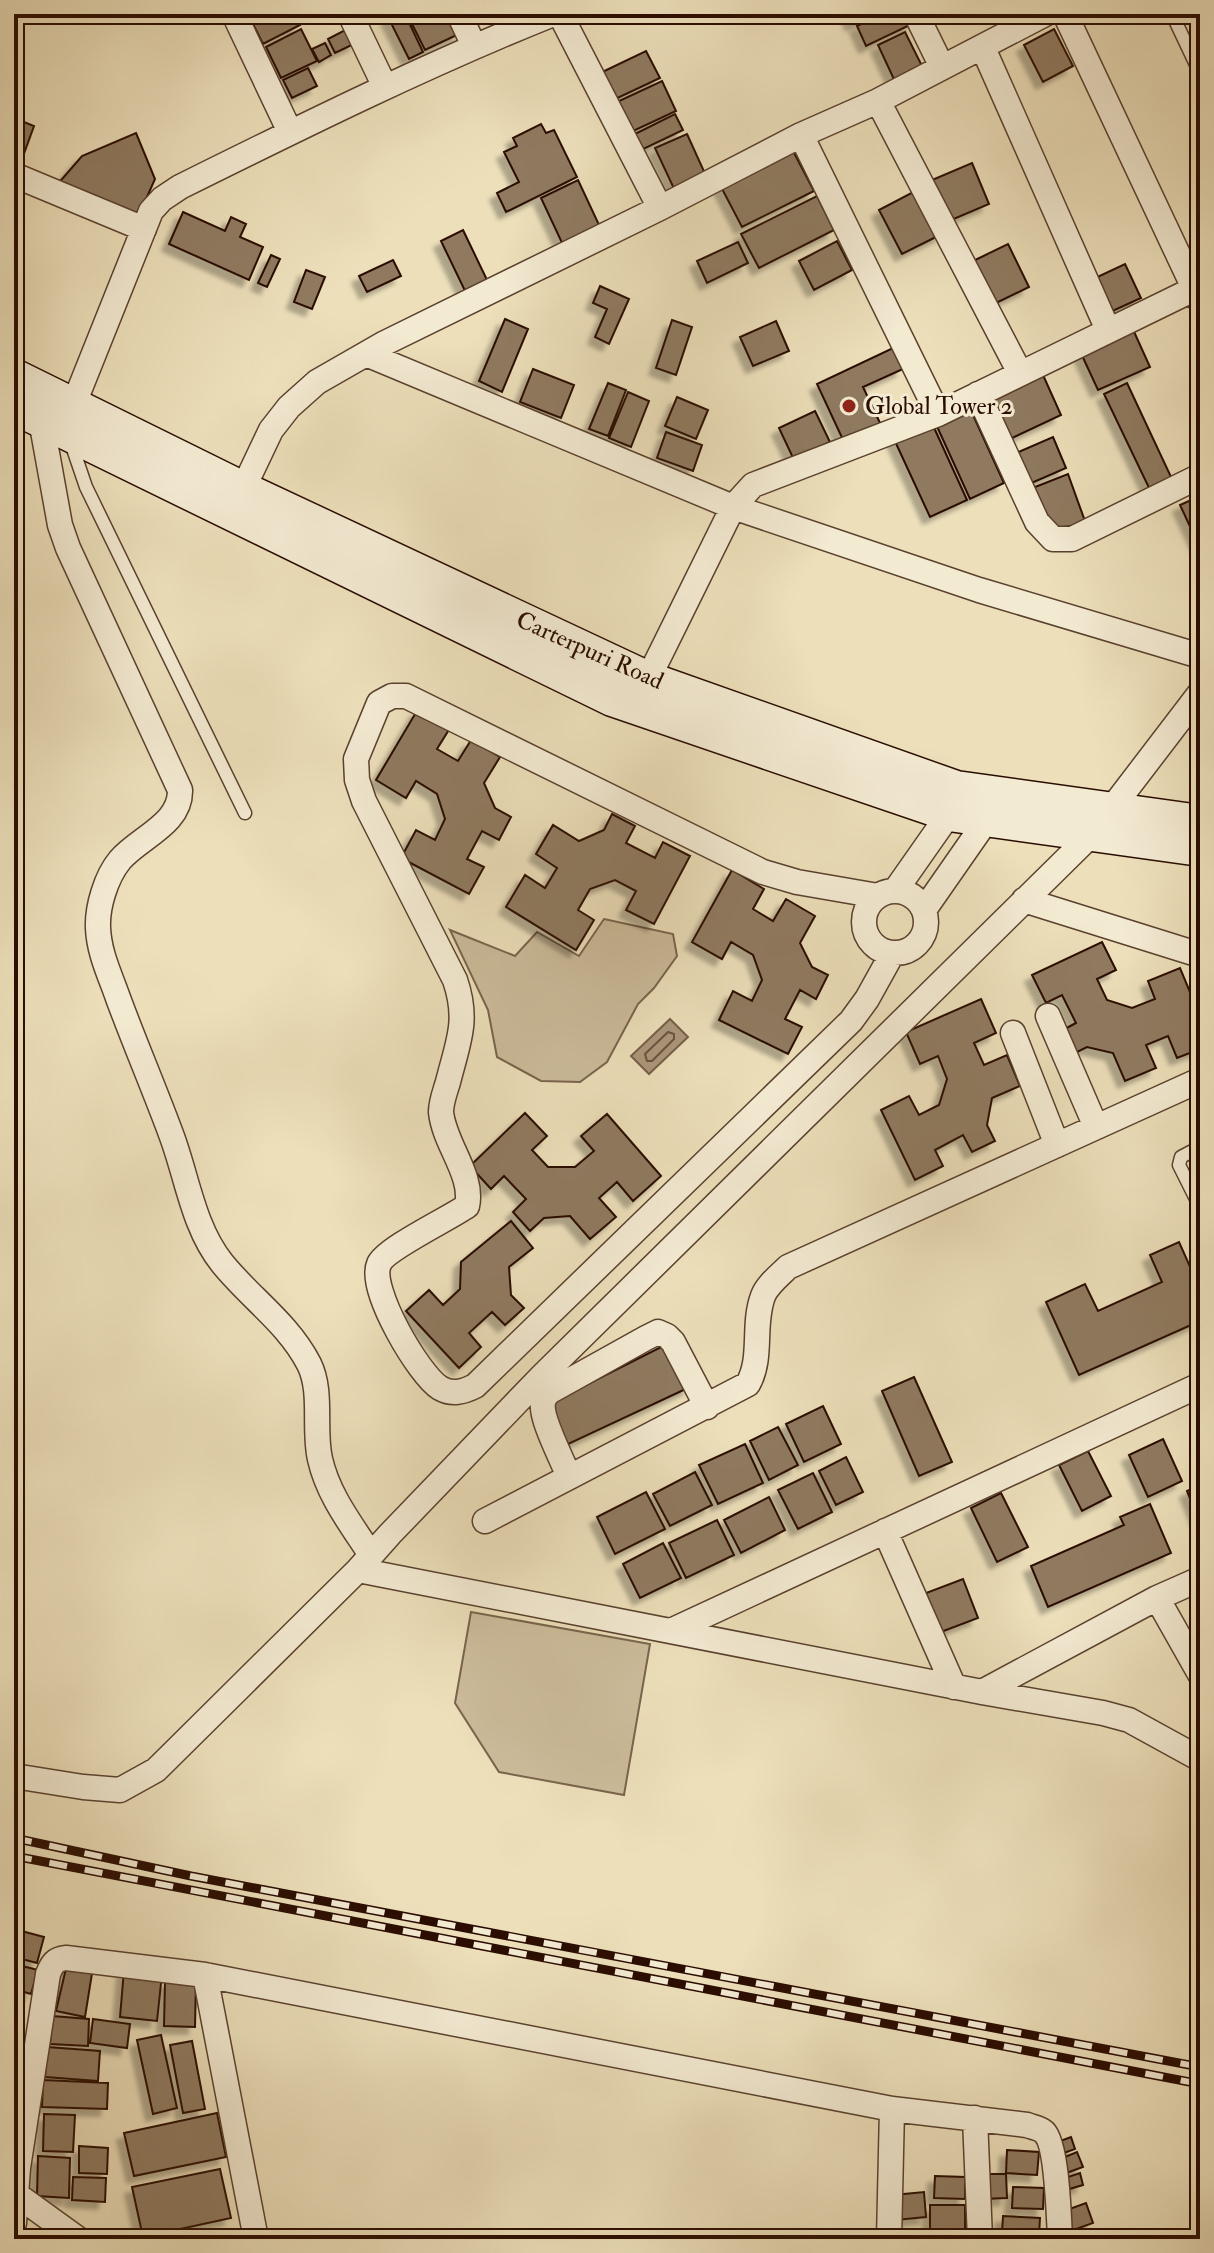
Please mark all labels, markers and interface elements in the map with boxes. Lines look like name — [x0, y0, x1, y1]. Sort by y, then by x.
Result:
place label: Global Tower 2 — [865, 391, 1013, 422]
marker: Global Tower 2 — [840, 397, 858, 415]
street label: Carterpuri Road — [511, 604, 668, 697]

